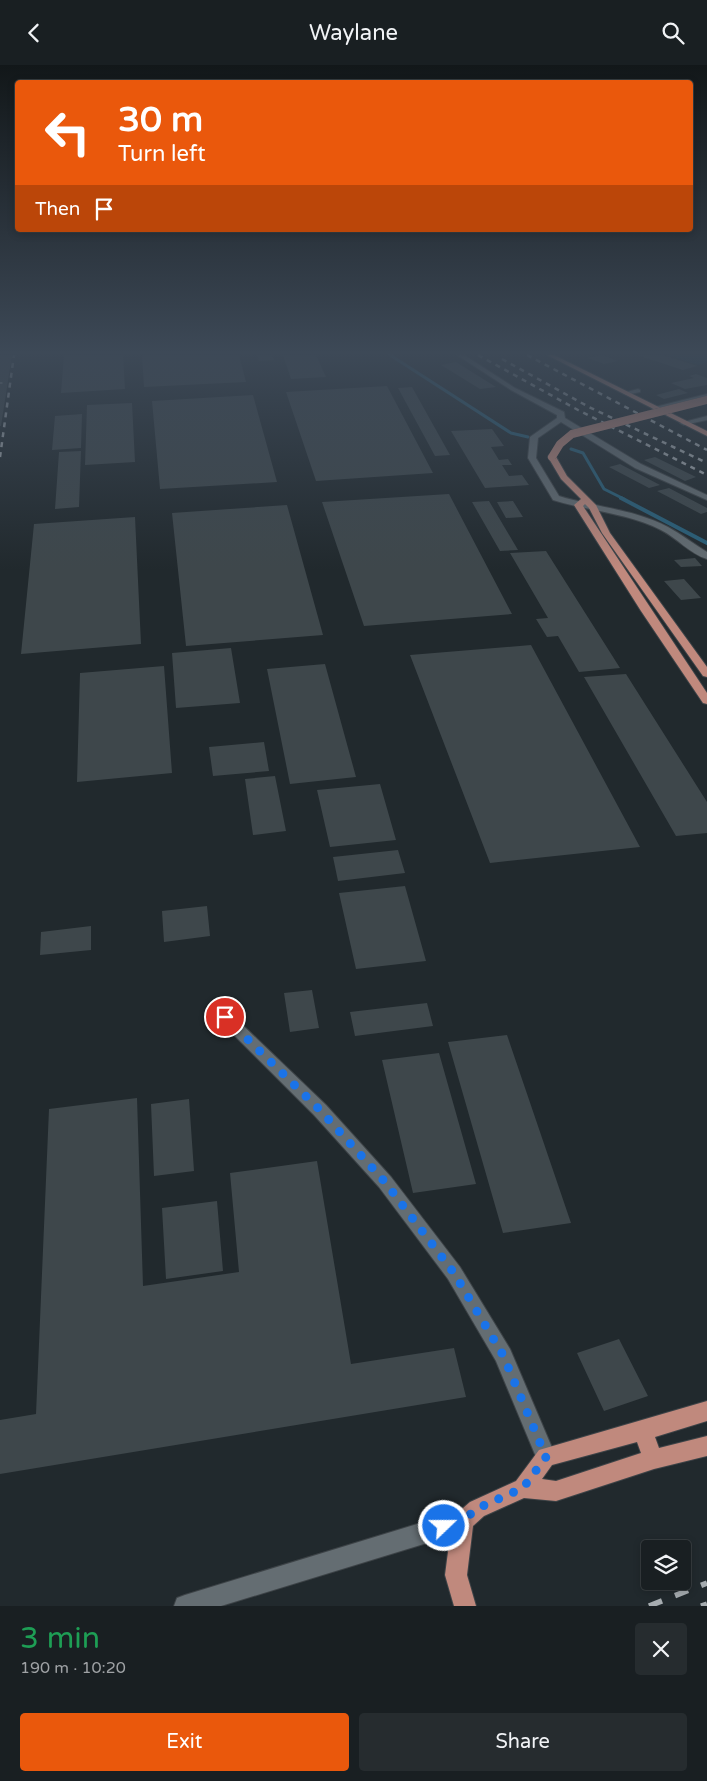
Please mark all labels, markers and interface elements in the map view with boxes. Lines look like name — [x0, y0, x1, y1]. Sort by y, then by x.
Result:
icon: back — [20, 19, 48, 47]
icon: search — [659, 19, 687, 47]
text: Waylane — [309, 20, 398, 46]
text: 30 m — [118, 99, 203, 141]
icon: left — [35, 100, 100, 165]
text: Turn left — [118, 141, 206, 167]
icon: arrive — [90, 195, 118, 223]
text: Then — [35, 198, 80, 220]
pin — [204, 996, 246, 1038]
icon: arrive — [211, 1003, 239, 1031]
position arrow — [417, 1499, 469, 1551]
map controls — [641, 1540, 691, 1590]
button: layers — [641, 1540, 691, 1590]
text: 3 min — [20, 1620, 100, 1657]
button: close — [635, 1623, 687, 1675]
text: 190 m · 10:20 — [20, 1658, 126, 1678]
button: Exit — [20, 1713, 349, 1771]
button: Share — [359, 1713, 687, 1771]

